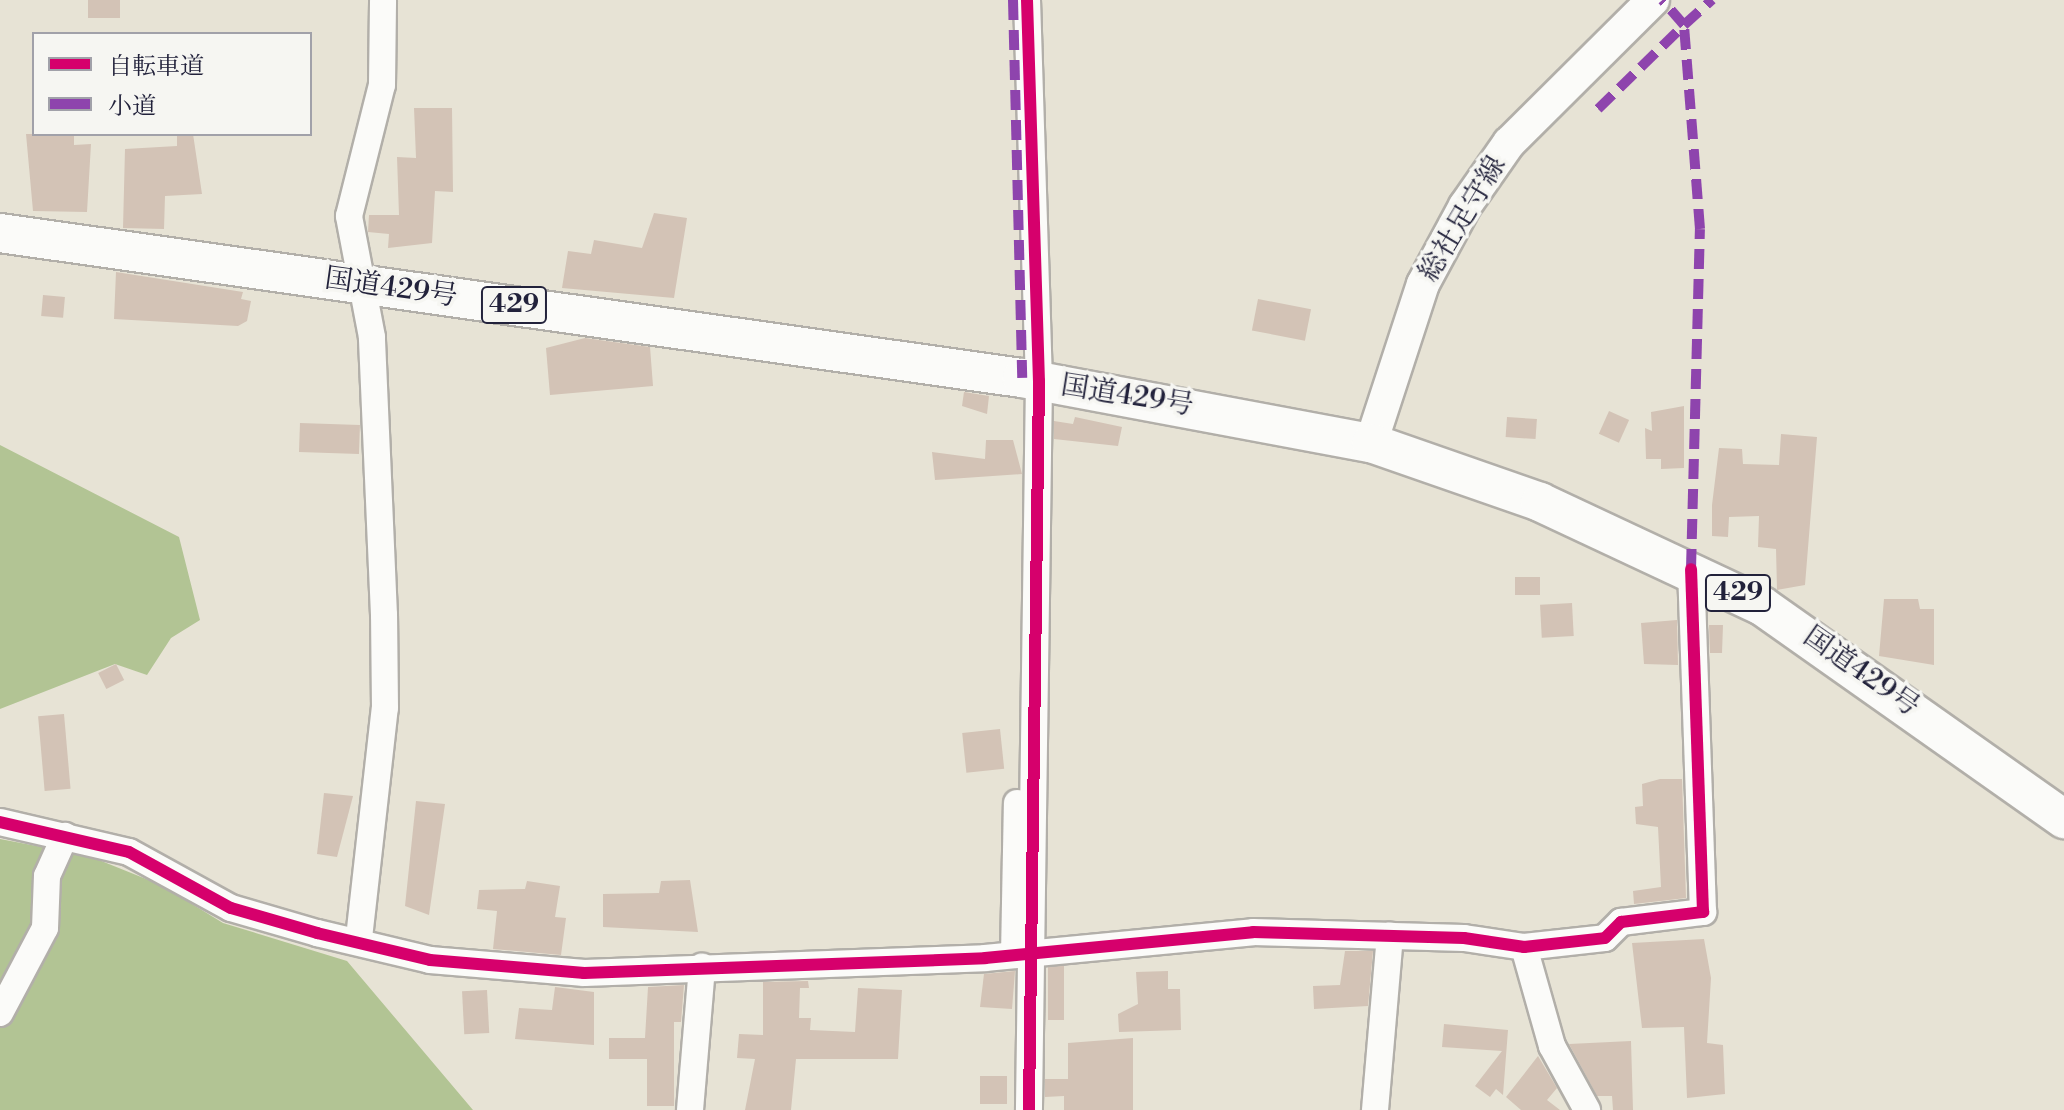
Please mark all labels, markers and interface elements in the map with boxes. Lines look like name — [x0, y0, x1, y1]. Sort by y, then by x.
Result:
legend — [32, 32, 312, 136]
text: 自転車道 — [108, 52, 204, 82]
text: 小道 — [108, 92, 156, 122]
street label: 総社足守線 — [1413, 150, 1513, 288]
street label: 国道429号 — [323, 262, 459, 314]
road number: 429 — [480, 283, 548, 327]
street label: 国道429号 — [1058, 369, 1196, 423]
road number: 429 — [1704, 571, 1772, 615]
street label: 国道429号 — [1797, 620, 1925, 724]

